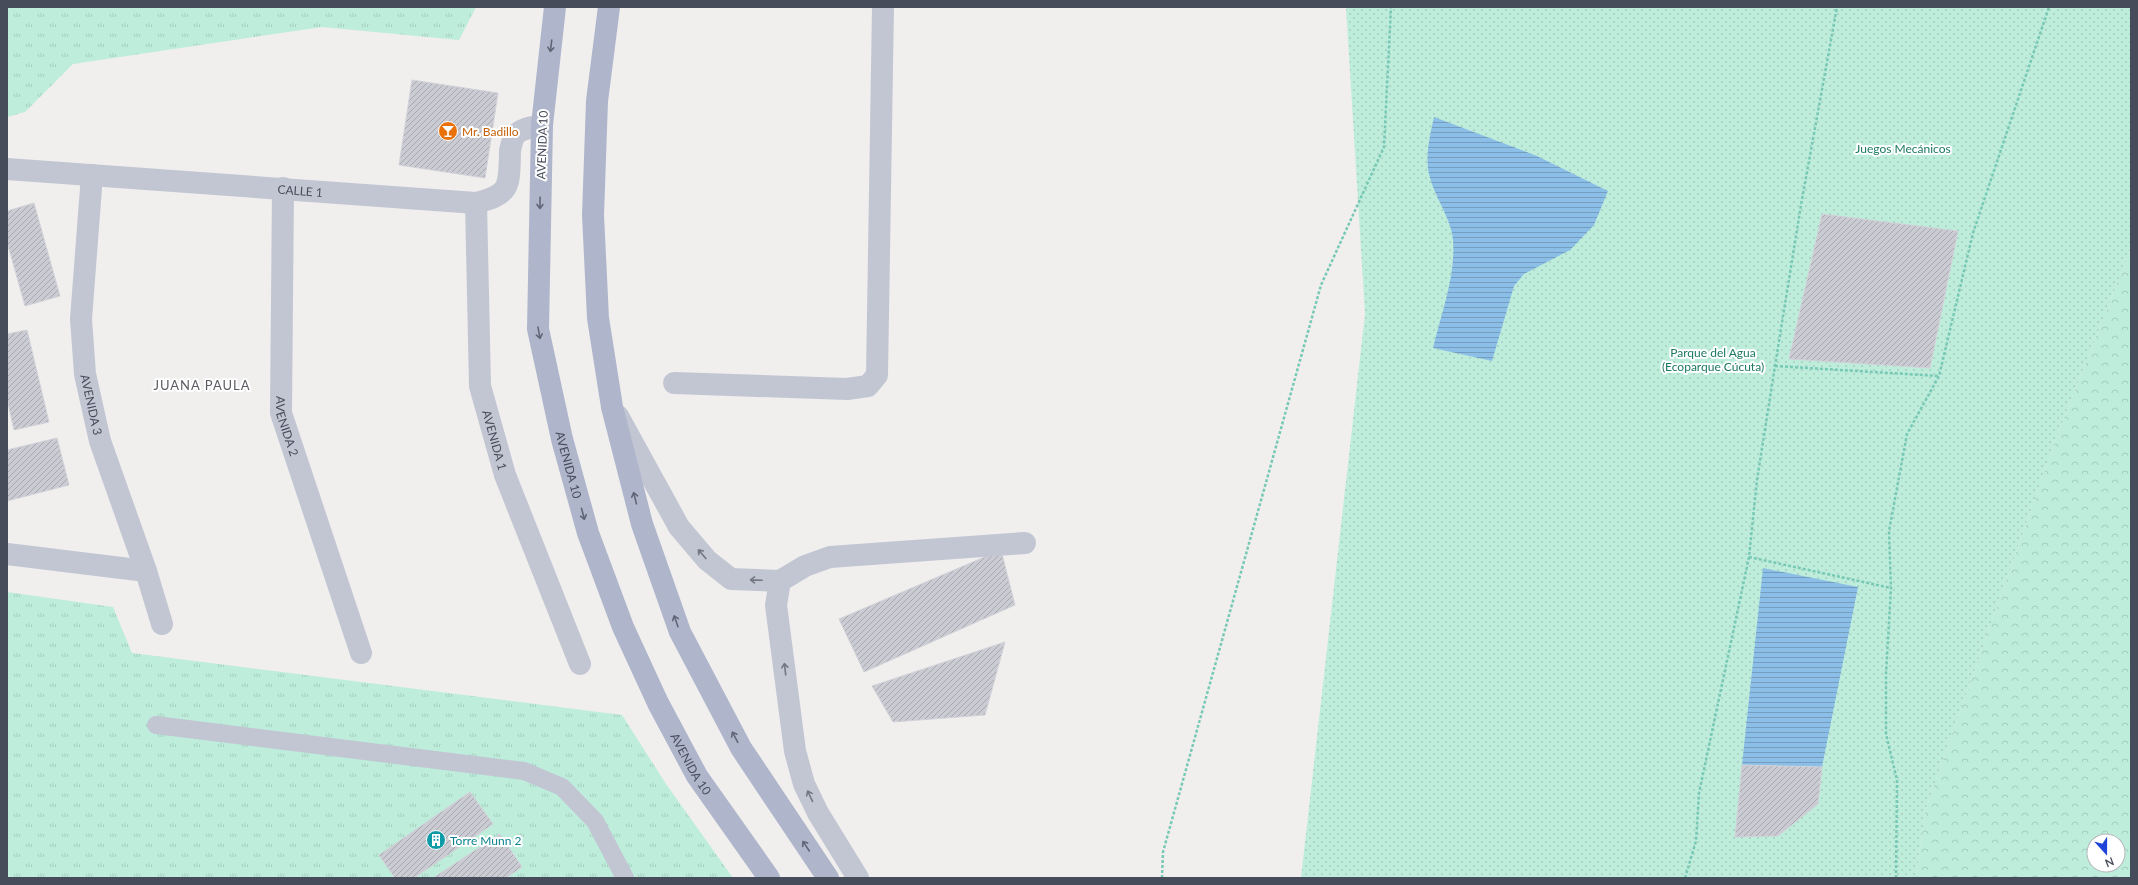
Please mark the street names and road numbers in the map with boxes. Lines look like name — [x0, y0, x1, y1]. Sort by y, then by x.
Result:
street label: AVENIDA 10 — [533, 110, 551, 180]
street label: CALLE 1 — [277, 181, 323, 199]
street label: AVENIDA 3 — [78, 373, 106, 436]
street label: AVENIDA 2 — [273, 396, 302, 458]
street label: AVENIDA 1 — [480, 408, 511, 472]
street label: AVENIDA 10 — [553, 430, 586, 500]
street label: AVENIDA 10 — [668, 730, 715, 797]

